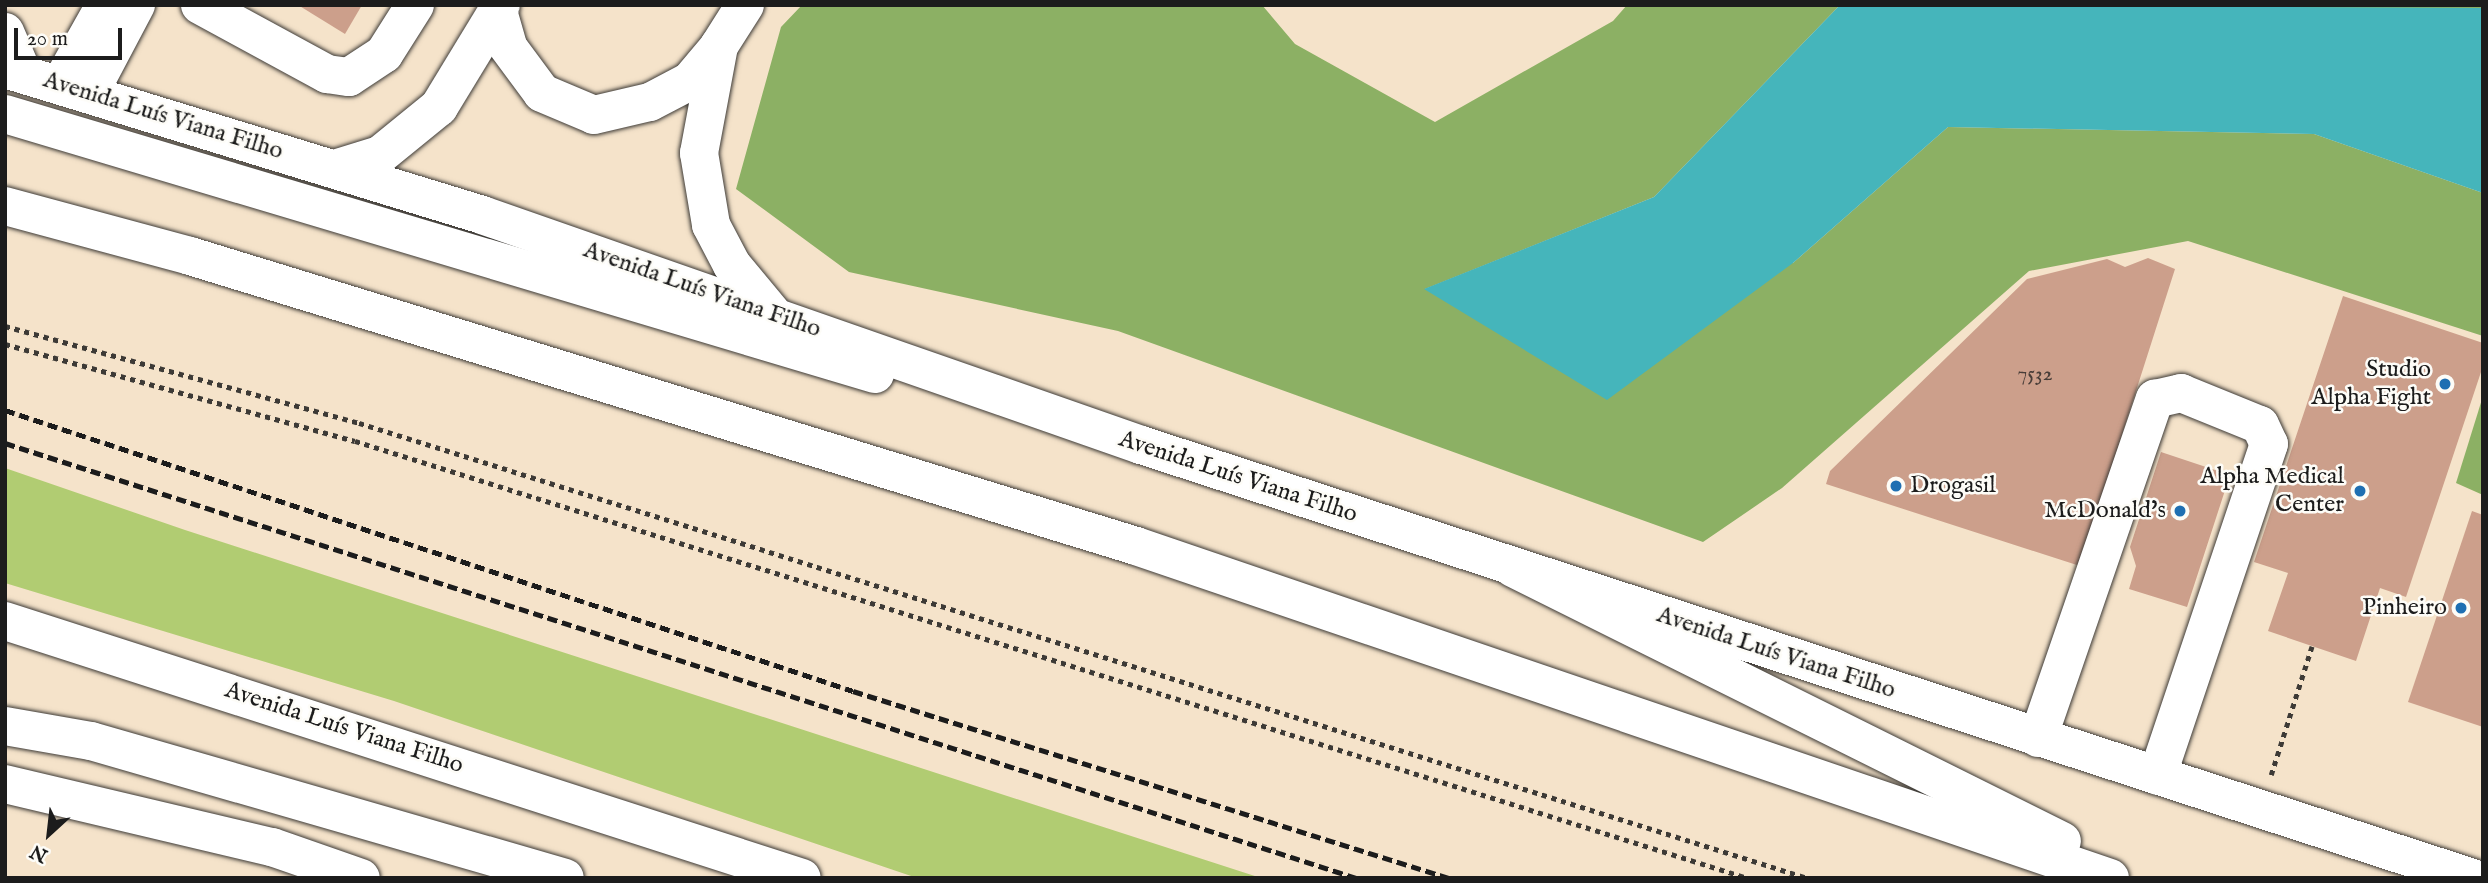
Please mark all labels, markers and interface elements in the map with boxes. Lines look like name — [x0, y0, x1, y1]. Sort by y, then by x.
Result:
scale bar — [18, 14, 126, 58]
text: 20 m — [27, 26, 68, 53]
street label: Avenida Luís Viana Filho — [40, 66, 286, 166]
street label: Avenida Luís Viana Filho — [580, 236, 824, 344]
place label: Studio Alpha Fight — [2311, 356, 2431, 412]
house number: 7532 — [2017, 362, 2053, 388]
marker: Studio Alpha Fight — [2437, 376, 2453, 392]
street label: Avenida Luís Viana Filho — [1115, 425, 1361, 529]
place label: Alpha Medical Center — [2200, 463, 2344, 519]
place label: Drogasil — [1910, 472, 1996, 500]
marker: Drogasil — [1888, 478, 1904, 494]
marker: Alpha Medical Center — [2350, 481, 2370, 501]
place label: McDonald's — [2044, 497, 2166, 525]
marker: McDonald's — [2172, 503, 2188, 519]
place label: Pinheiro — [2362, 594, 2447, 622]
marker: Pinheiro — [2453, 600, 2469, 616]
street label: Avenida Luís Viana Filho — [1653, 601, 1899, 705]
street label: Avenida Luís Viana Filho — [221, 676, 467, 780]
north arrow — [14, 799, 84, 869]
text: N — [27, 838, 52, 867]

